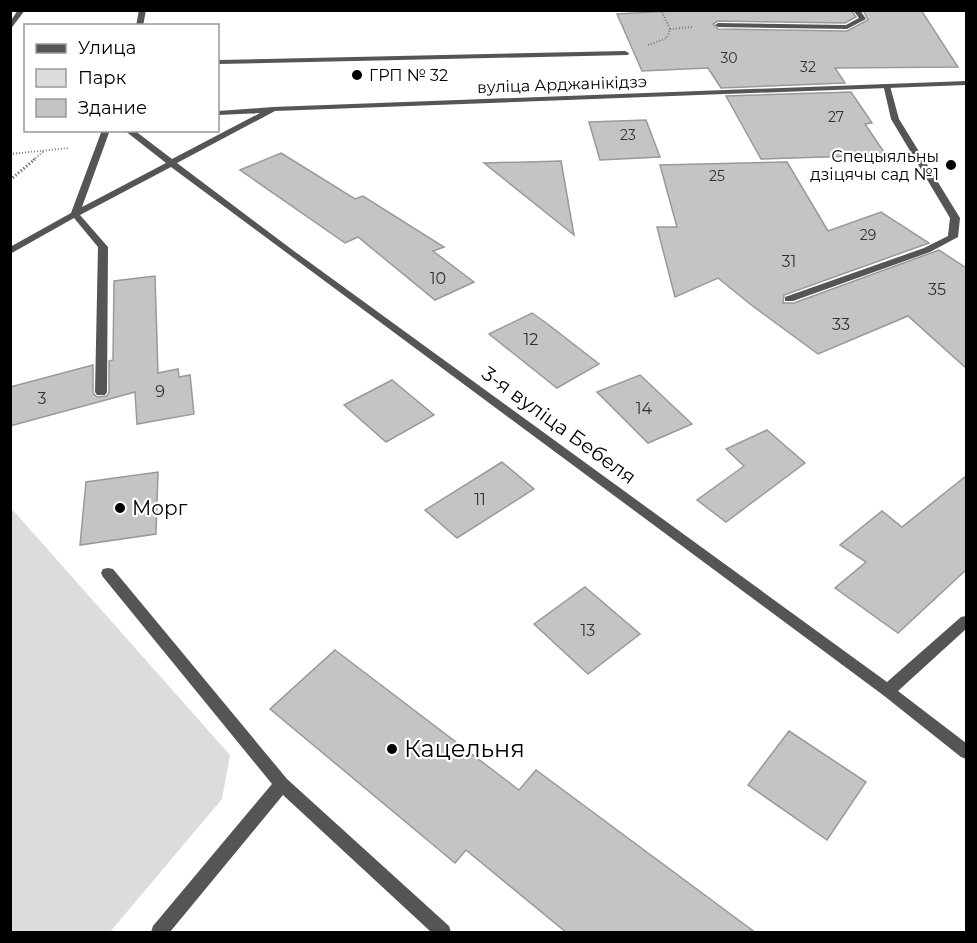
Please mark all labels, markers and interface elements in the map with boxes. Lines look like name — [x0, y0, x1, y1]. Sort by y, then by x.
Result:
legend — [24, 24, 219, 132]
text: Улица — [78, 37, 136, 59]
house number: 30 — [720, 49, 738, 67]
house number: 32 — [800, 58, 816, 76]
place label: ГРП № 32 — [369, 66, 448, 85]
text: Парк — [78, 67, 127, 89]
marker: ГРП № 32 — [350, 68, 364, 82]
street label: вуліца Арджанікідзэ — [477, 72, 647, 97]
text: Здание — [78, 97, 147, 119]
house number: 27 — [828, 108, 844, 126]
house number: 23 — [620, 126, 636, 144]
place label: Спецыяльны дзіцячы сад №1 — [810, 147, 939, 184]
marker: Спецыяльны дзіцячы сад №1 — [944, 158, 958, 172]
house number: 25 — [709, 167, 725, 185]
house number: 29 — [860, 226, 876, 244]
house number: 31 — [782, 252, 796, 271]
house number: 10 — [430, 269, 446, 288]
house number: 35 — [928, 280, 946, 299]
house number: 33 — [832, 315, 850, 334]
house number: 12 — [524, 330, 538, 349]
street label: 3-я вуліца Бебеля — [477, 361, 641, 489]
house number: 9 — [155, 382, 165, 401]
house number: 3 — [37, 389, 47, 408]
house number: 14 — [636, 399, 653, 418]
house number: 11 — [474, 490, 486, 509]
place label: Морг — [132, 496, 188, 520]
marker: Морг — [113, 501, 127, 515]
house number: 13 — [581, 621, 595, 640]
place label: Кацельня — [404, 734, 525, 763]
marker: Кацельня — [385, 742, 399, 756]

